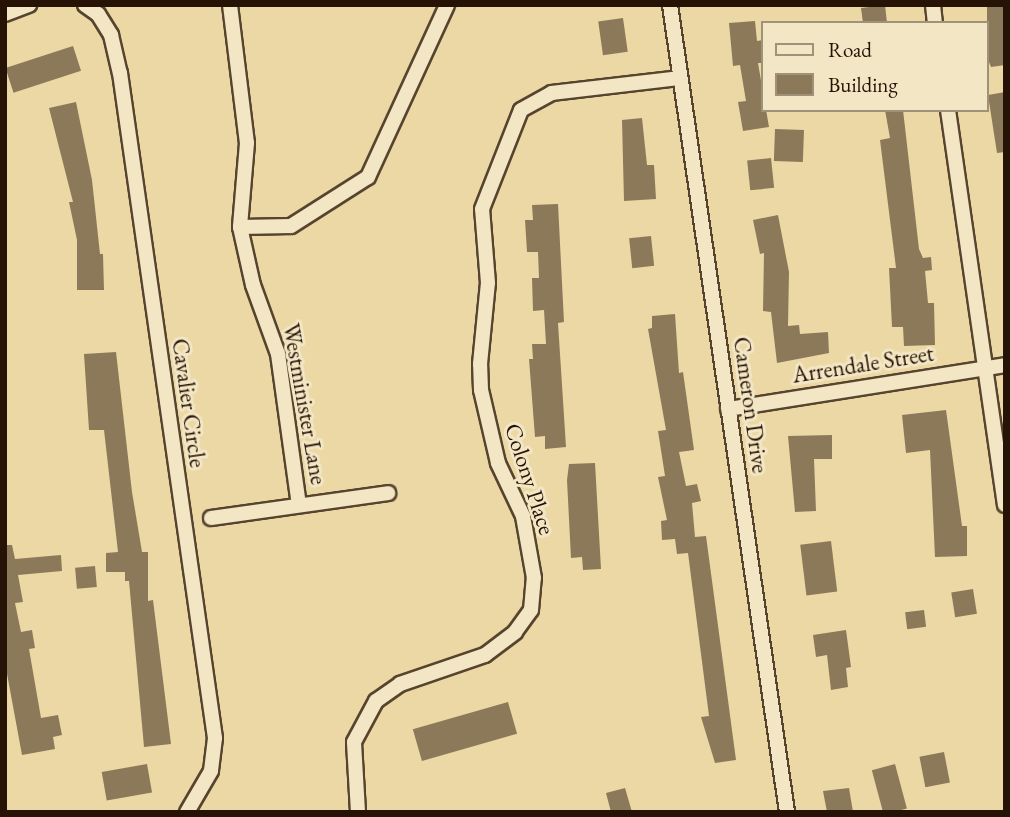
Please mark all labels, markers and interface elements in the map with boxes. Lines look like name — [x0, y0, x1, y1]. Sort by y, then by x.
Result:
legend — [762, 21, 989, 112]
text: Road — [828, 36, 872, 63]
text: Building — [828, 71, 898, 98]
street label: Westminister Lane — [277, 321, 333, 487]
street label: Cameron Drive — [728, 335, 774, 475]
street label: Cavalier Circle — [166, 337, 212, 469]
street label: Arrendale Street — [790, 339, 936, 389]
street label: Colony Place — [499, 420, 561, 538]

